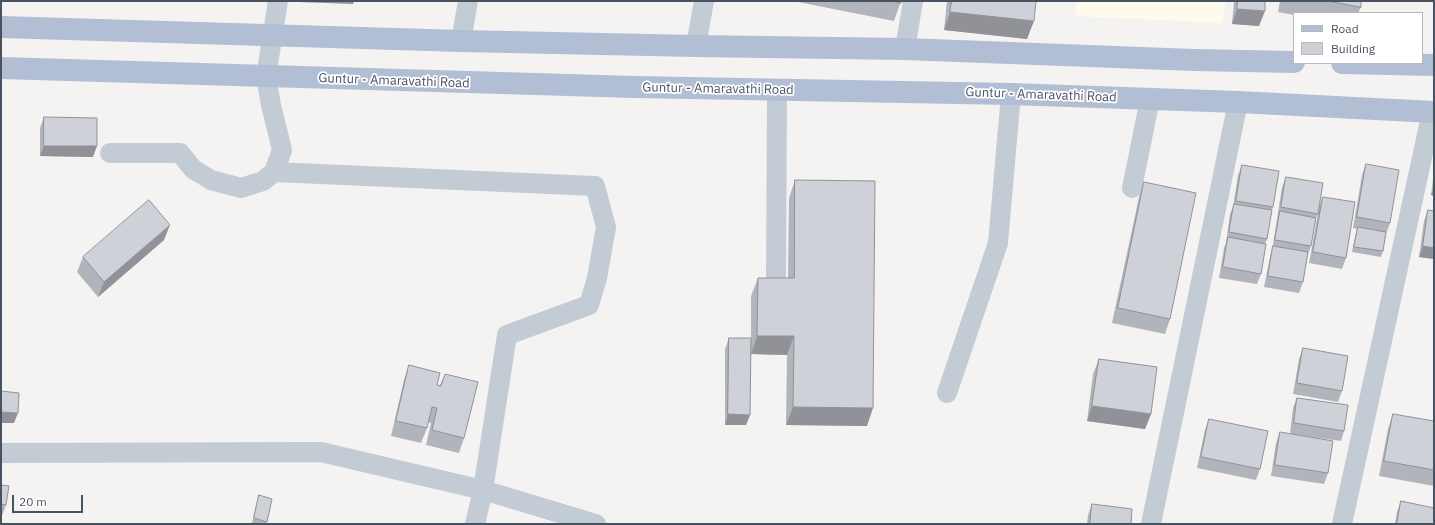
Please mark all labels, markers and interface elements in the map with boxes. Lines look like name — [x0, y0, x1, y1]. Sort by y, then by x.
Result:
legend — [1293, 12, 1423, 64]
text: Road — [1331, 21, 1359, 36]
text: Building — [1331, 41, 1375, 56]
street label: Guntur - Amaravathi Road — [318, 71, 470, 91]
street label: Guntur - Amaravathi Road — [642, 80, 794, 98]
street label: Guntur - Amaravathi Road — [965, 85, 1117, 105]
scale bar — [14, 487, 85, 513]
text: 20 m — [19, 494, 47, 509]

